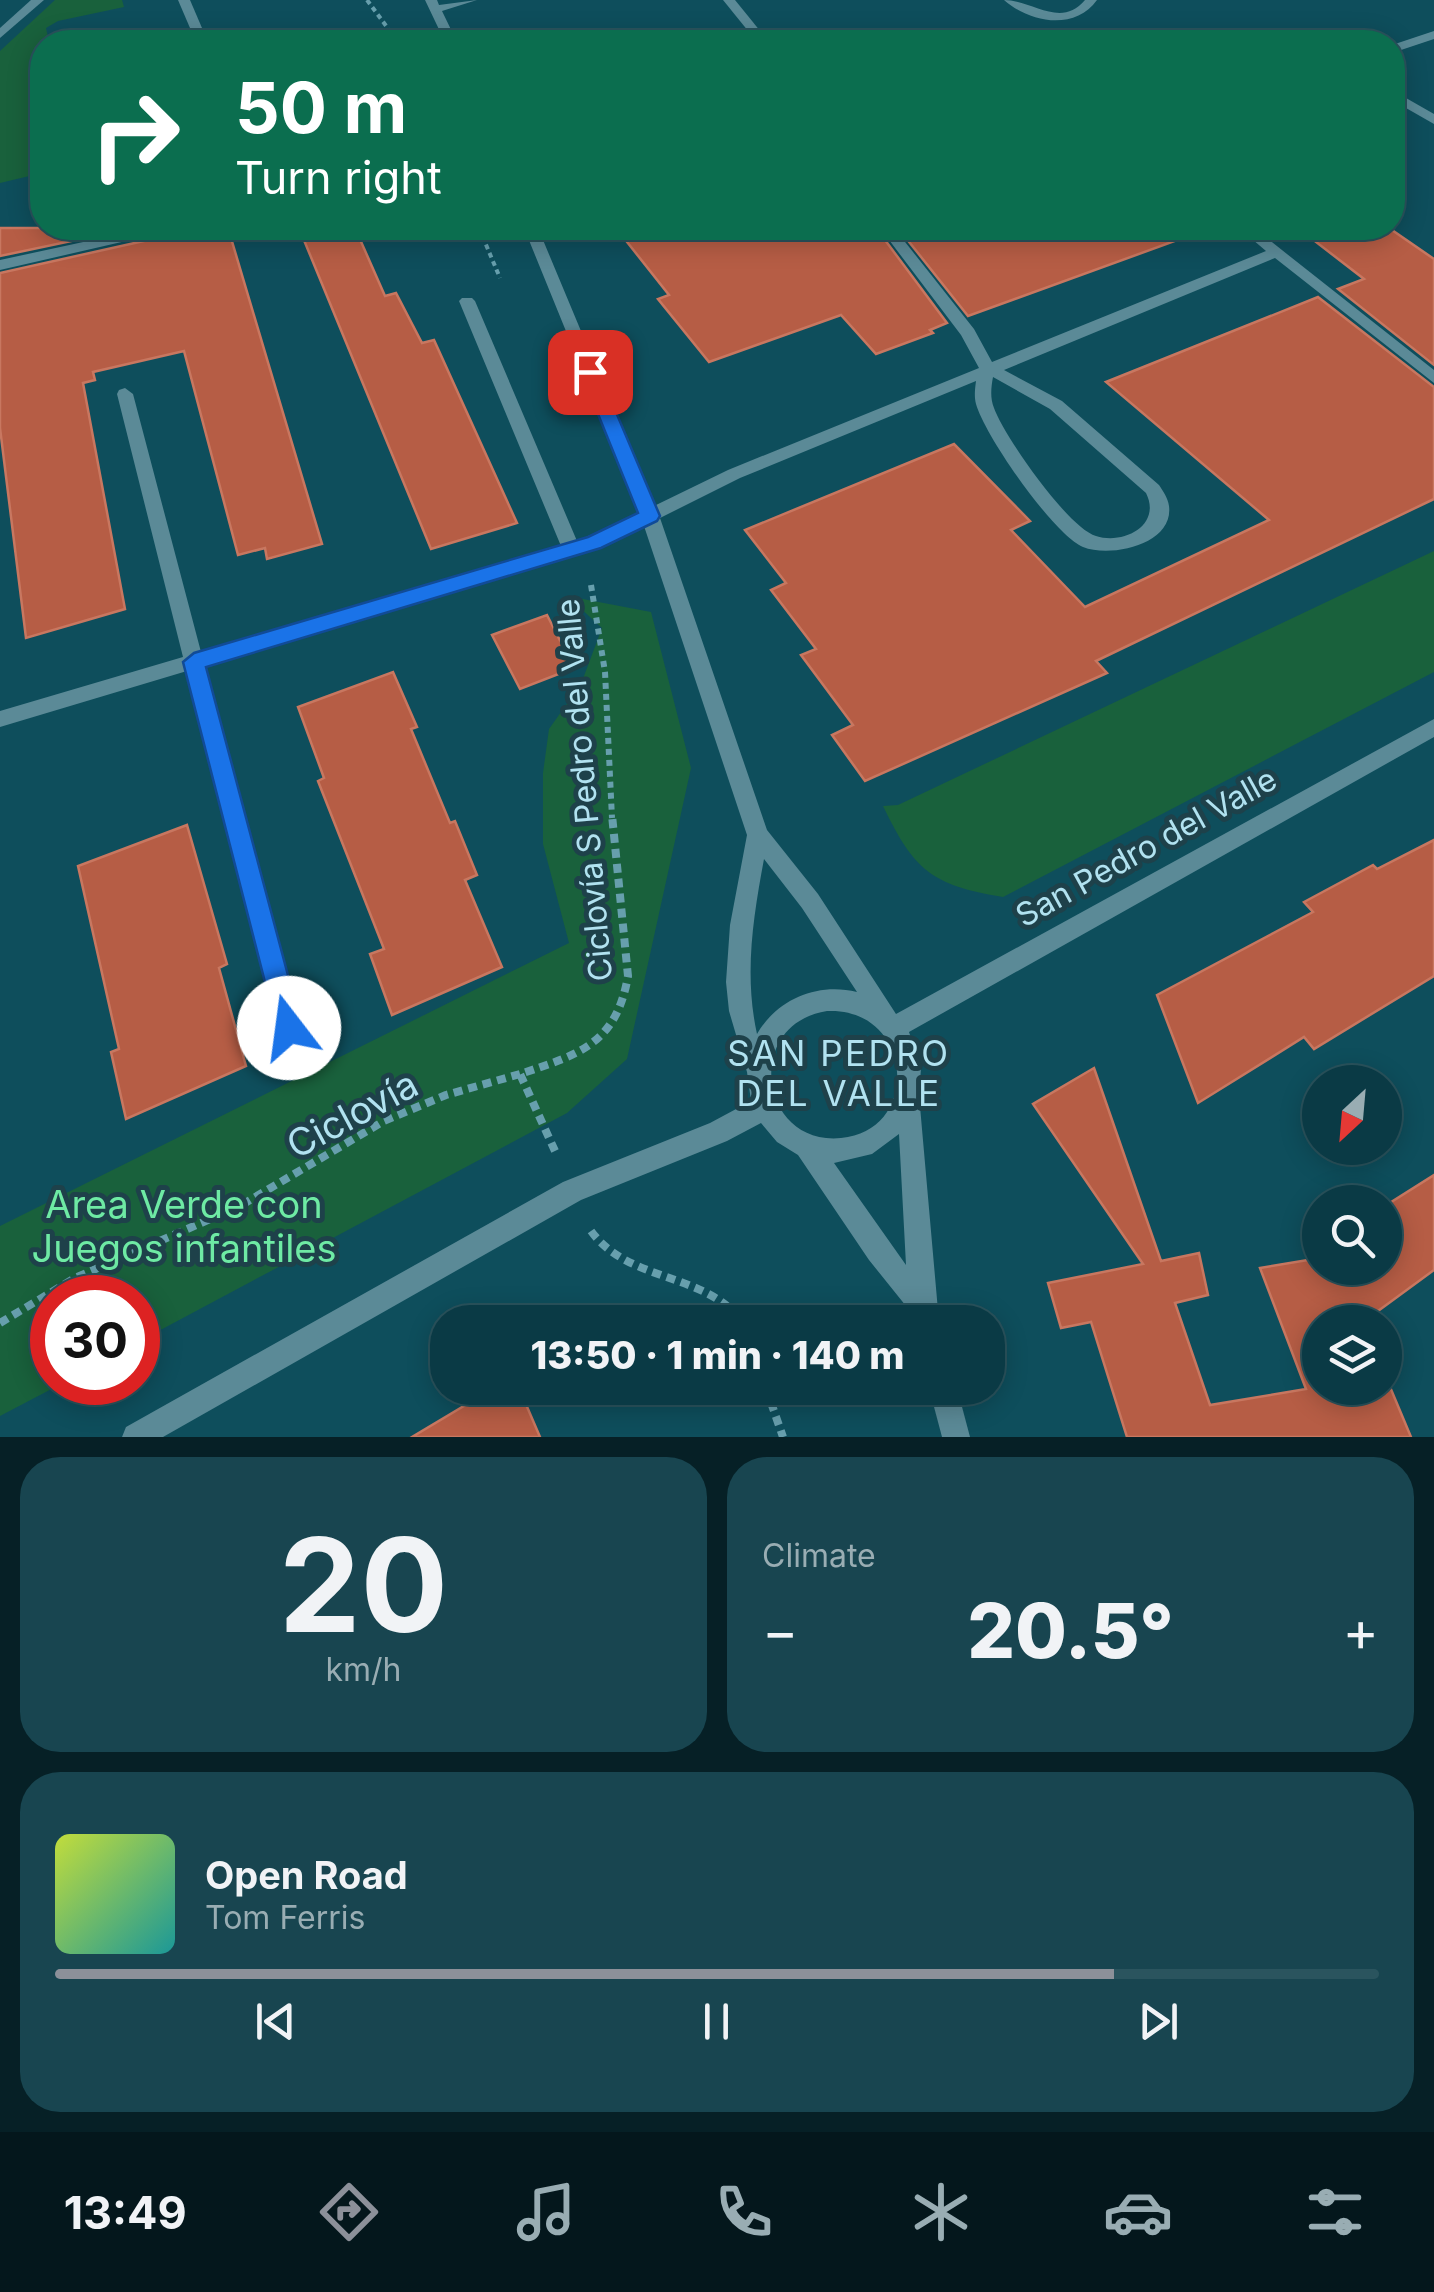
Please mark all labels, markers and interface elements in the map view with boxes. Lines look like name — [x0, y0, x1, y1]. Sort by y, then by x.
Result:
text: 50 m — [235, 65, 407, 150]
icon: right — [70, 70, 200, 200]
text: Turn right — [235, 150, 442, 205]
pin — [548, 330, 633, 415]
icon: arrive — [563, 345, 618, 400]
street label: Ciclovía S Pedro del Valle — [548, 597, 620, 983]
street label: San Pedro del Valle — [1009, 759, 1283, 935]
position arrow — [237, 976, 341, 1080]
district label: SAN PEDRO DEL VALLE — [727, 1032, 951, 1114]
street label: Ciclovía — [279, 1060, 425, 1168]
north arrow — [1302, 1065, 1402, 1165]
map controls — [1302, 1065, 1402, 1405]
park label: Area Verde con Juegos infantiles — [31, 1181, 337, 1271]
button: search — [1302, 1185, 1402, 1285]
speed limit sign: 30 — [30, 1275, 160, 1405]
button: layers — [1302, 1305, 1402, 1405]
text: 13:50 · 1 min · 140 m — [530, 1332, 905, 1378]
text: 20 — [279, 1506, 448, 1663]
text: Climate — [762, 1536, 876, 1575]
text: 20.5° — [967, 1585, 1174, 1676]
text: − — [762, 1598, 798, 1664]
text: + — [1343, 1598, 1379, 1664]
text: km/h — [325, 1650, 402, 1689]
text: Open Road — [205, 1852, 408, 1898]
text: Tom Ferris — [205, 1898, 365, 1937]
icon: previous — [248, 1994, 303, 2049]
icon: pause — [689, 1994, 744, 2049]
icon: next — [1131, 1994, 1186, 2049]
icon: directions — [314, 2177, 384, 2247]
icon: music — [511, 2177, 581, 2247]
icon: phone — [709, 2177, 779, 2247]
icon: climate — [906, 2177, 976, 2247]
icon: car — [1103, 2177, 1173, 2247]
icon: filters — [1300, 2177, 1370, 2247]
text: 13:49 — [64, 2185, 187, 2240]

